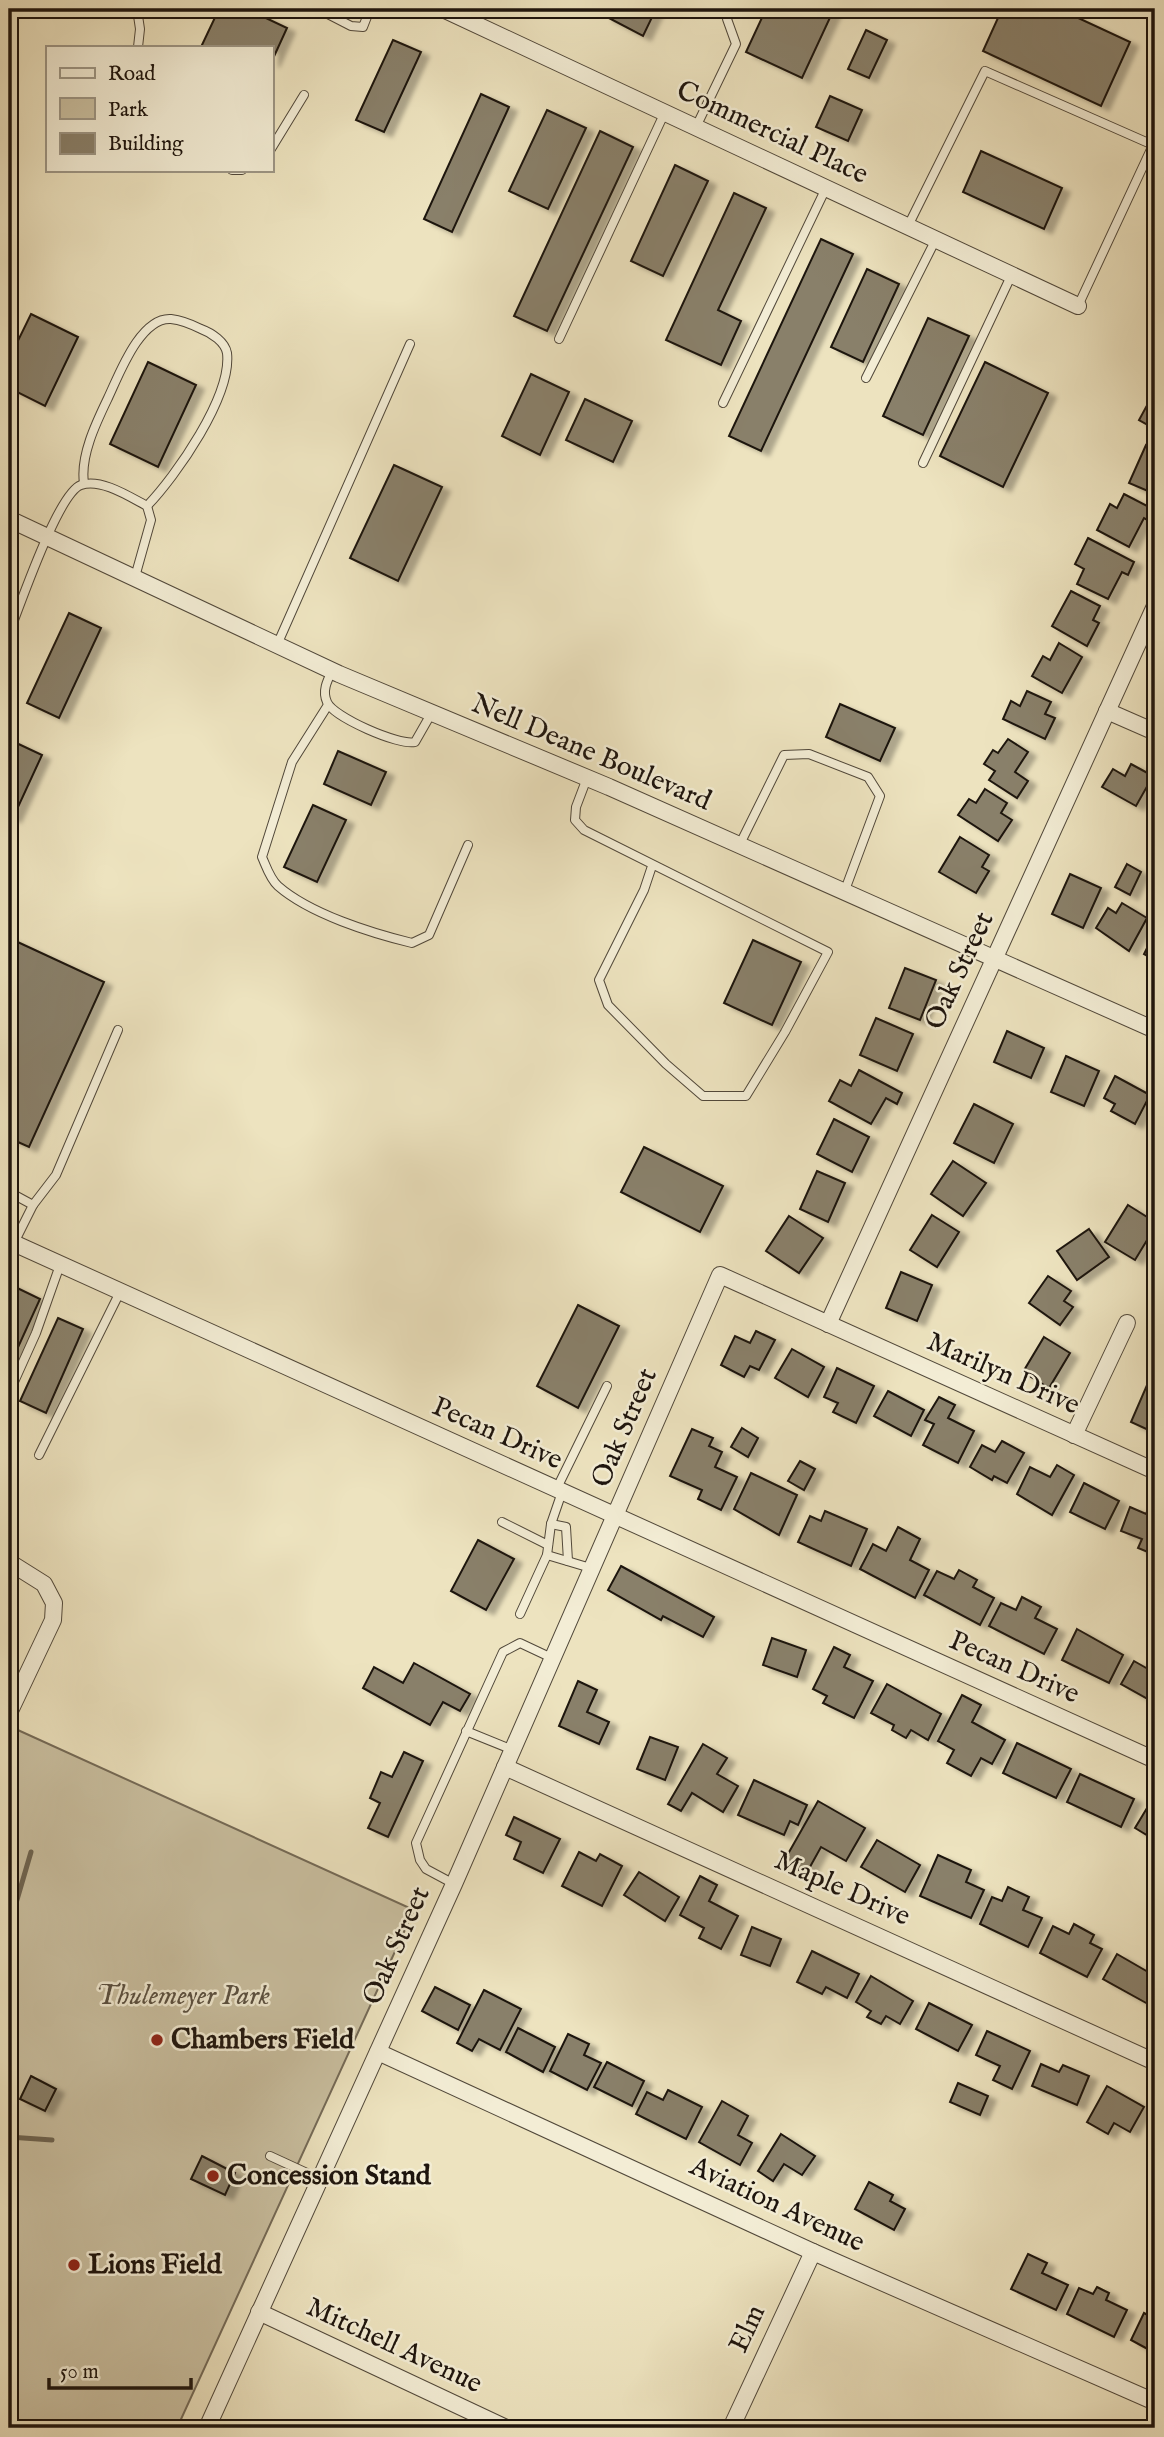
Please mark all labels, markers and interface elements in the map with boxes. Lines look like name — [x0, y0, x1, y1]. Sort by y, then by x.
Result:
legend — [46, 46, 273, 172]
text: Road — [108, 61, 156, 88]
street label: Commercial Place — [671, 73, 874, 193]
text: Park — [108, 97, 149, 124]
text: Building — [108, 131, 184, 158]
street label: Nell Deane Boulevard — [466, 687, 716, 819]
street label: Oak Street — [918, 906, 1003, 1035]
street label: Marilyn Drive — [921, 1325, 1085, 1423]
street label: Oak Street — [584, 1363, 666, 1493]
street label: Pecan Drive — [426, 1390, 568, 1478]
street label: Pecan Drive — [943, 1624, 1085, 1712]
street label: Maple Drive — [769, 1843, 916, 1935]
street label: Oak Street — [355, 1881, 439, 2011]
park label: Thulemeyer Park — [96, 1979, 270, 2014]
place label: Chambers Field — [171, 2023, 355, 2058]
marker: Chambers Field — [149, 2032, 165, 2048]
street label: Aviation Avenue — [683, 2149, 870, 2261]
place label: Concession Stand — [227, 2159, 432, 2194]
marker: Concession Stand — [205, 2168, 221, 2184]
place label: Lions Field — [88, 2248, 223, 2283]
marker: Lions Field — [66, 2257, 82, 2273]
street label: Mitchell Avenue — [300, 2290, 488, 2402]
street label: Elm — [722, 2300, 774, 2358]
scale bar — [49, 2346, 191, 2390]
text: 50 m — [60, 2359, 99, 2386]

